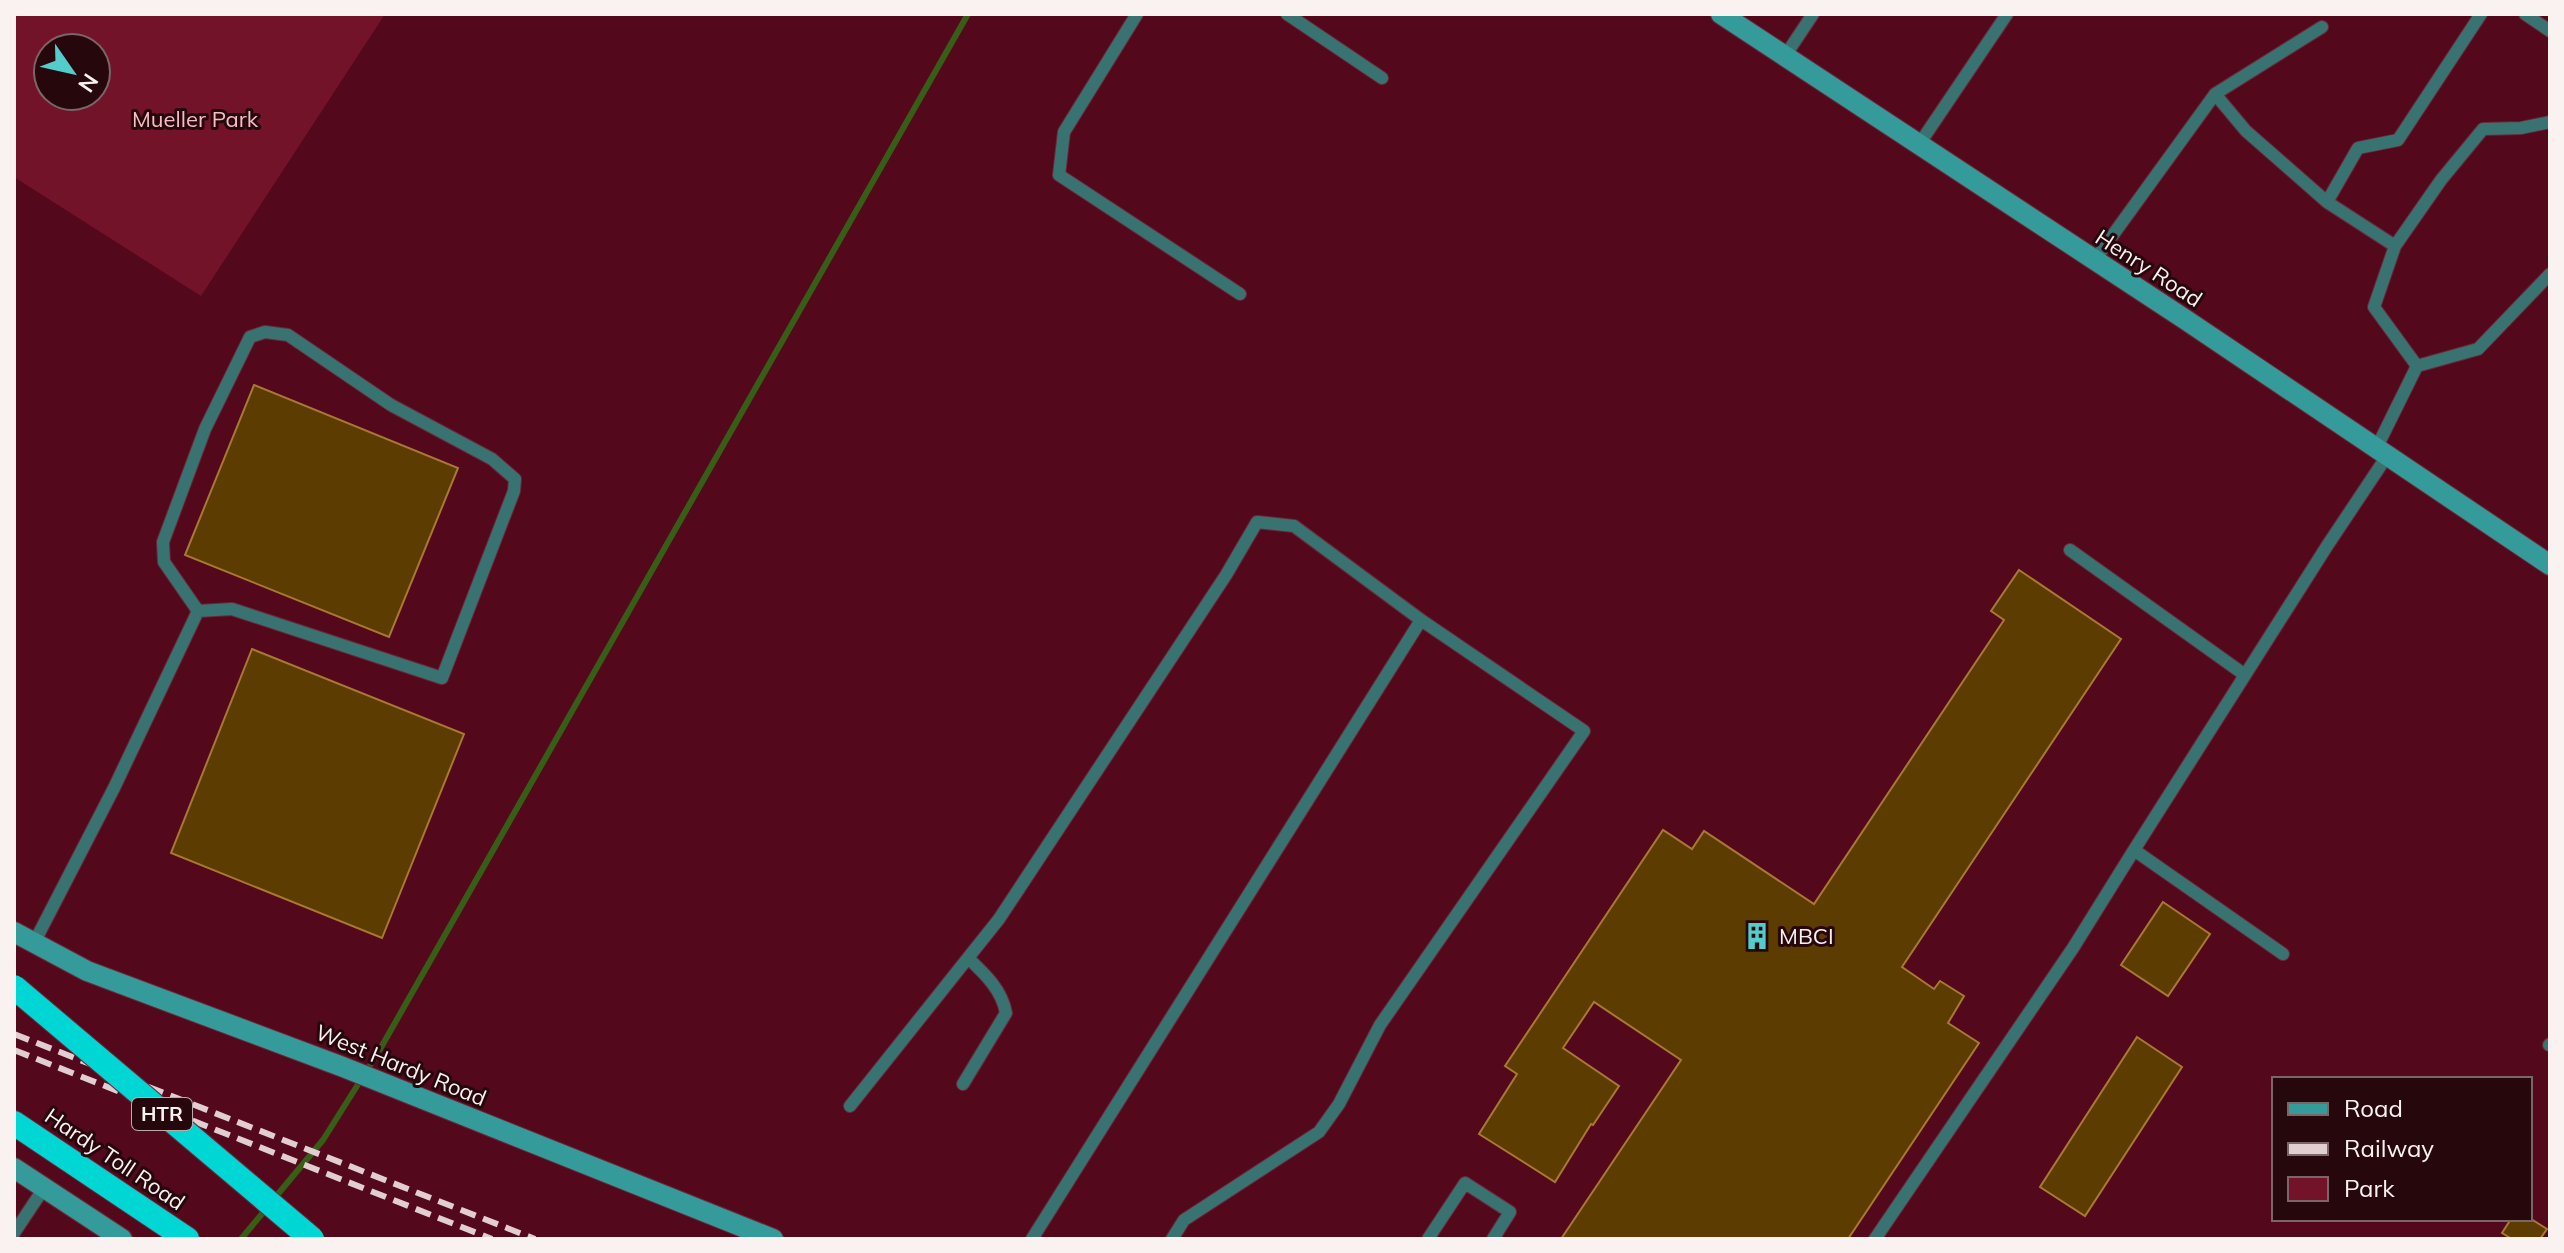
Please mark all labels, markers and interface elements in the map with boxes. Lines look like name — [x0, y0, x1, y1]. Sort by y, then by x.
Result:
north arrow — [32, 32, 112, 112]
text: N — [72, 68, 105, 98]
park label: Mueller Park — [132, 105, 259, 133]
street label: Henry Road — [2090, 223, 2208, 313]
building icon: MBCI — [1742, 921, 1772, 951]
place label: MBCI — [1779, 922, 1834, 950]
street label: West Hardy Road — [311, 1018, 491, 1112]
legend — [2272, 1077, 2532, 1221]
text: Road — [2344, 1093, 2403, 1123]
road number: HTR — [132, 1098, 192, 1130]
street label: Hardy Toll Road — [40, 1102, 190, 1216]
text: Railway — [2344, 1133, 2434, 1163]
text: Park — [2344, 1173, 2395, 1203]

